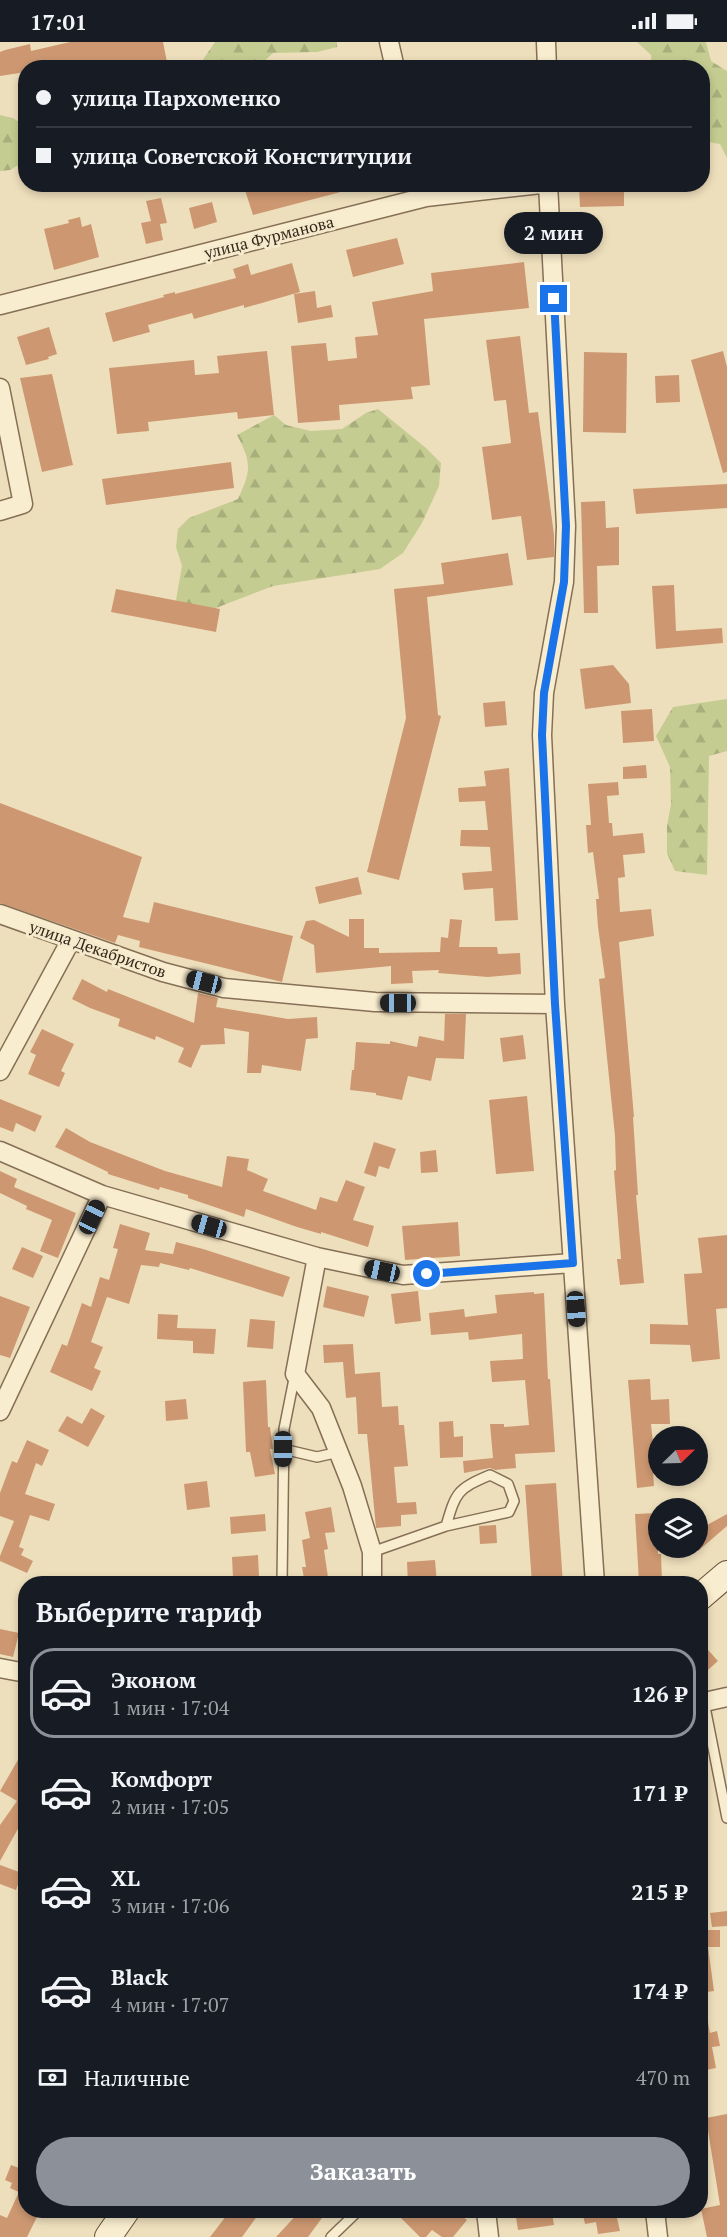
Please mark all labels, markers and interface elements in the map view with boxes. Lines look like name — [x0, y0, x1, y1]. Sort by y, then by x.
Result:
text: 17:01 — [30, 7, 87, 36]
text: улица Пархоменко — [72, 83, 281, 112]
text: улица Советской Конституции — [72, 141, 412, 170]
street label: улица Фурманова — [201, 210, 336, 264]
callout: 2 мин — [504, 212, 604, 254]
text: 2 мин — [524, 219, 583, 246]
route end — [540, 285, 567, 312]
street label: улица Декабристов — [26, 915, 169, 983]
car — [184, 969, 224, 995]
car — [380, 994, 416, 1012]
car — [76, 1197, 108, 1237]
car — [189, 1212, 229, 1240]
car — [363, 1258, 401, 1284]
route start — [413, 1260, 440, 1287]
car — [566, 1290, 586, 1328]
north arrow — [648, 1426, 708, 1486]
map controls — [648, 1426, 708, 1558]
car — [274, 1431, 292, 1467]
button: layers — [648, 1498, 708, 1558]
text: Выберите тариф — [36, 1594, 262, 1630]
text: Эконом — [111, 1665, 196, 1694]
icon: car — [39, 1666, 93, 1720]
text: 126 ₽ — [631, 1679, 687, 1708]
text: 1 мин · 17:04 — [111, 1694, 229, 1721]
text: Комфорт — [111, 1764, 212, 1793]
icon: car — [39, 1765, 93, 1819]
text: 171 ₽ — [631, 1778, 687, 1807]
text: 2 мин · 17:05 — [111, 1793, 229, 1820]
text: XL — [111, 1863, 140, 1892]
icon: car — [39, 1864, 93, 1918]
text: 215 ₽ — [631, 1877, 687, 1906]
text: 3 мин · 17:06 — [111, 1892, 229, 1919]
text: Black — [111, 1962, 168, 1991]
icon: car — [39, 1963, 93, 2017]
text: 174 ₽ — [631, 1976, 687, 2005]
text: 4 мин · 17:07 — [111, 1991, 229, 2018]
icon: cash — [36, 2061, 69, 2094]
text: Наличные — [84, 2063, 190, 2092]
text: 470 m — [636, 2064, 690, 2091]
button: Заказать — [36, 2137, 690, 2206]

